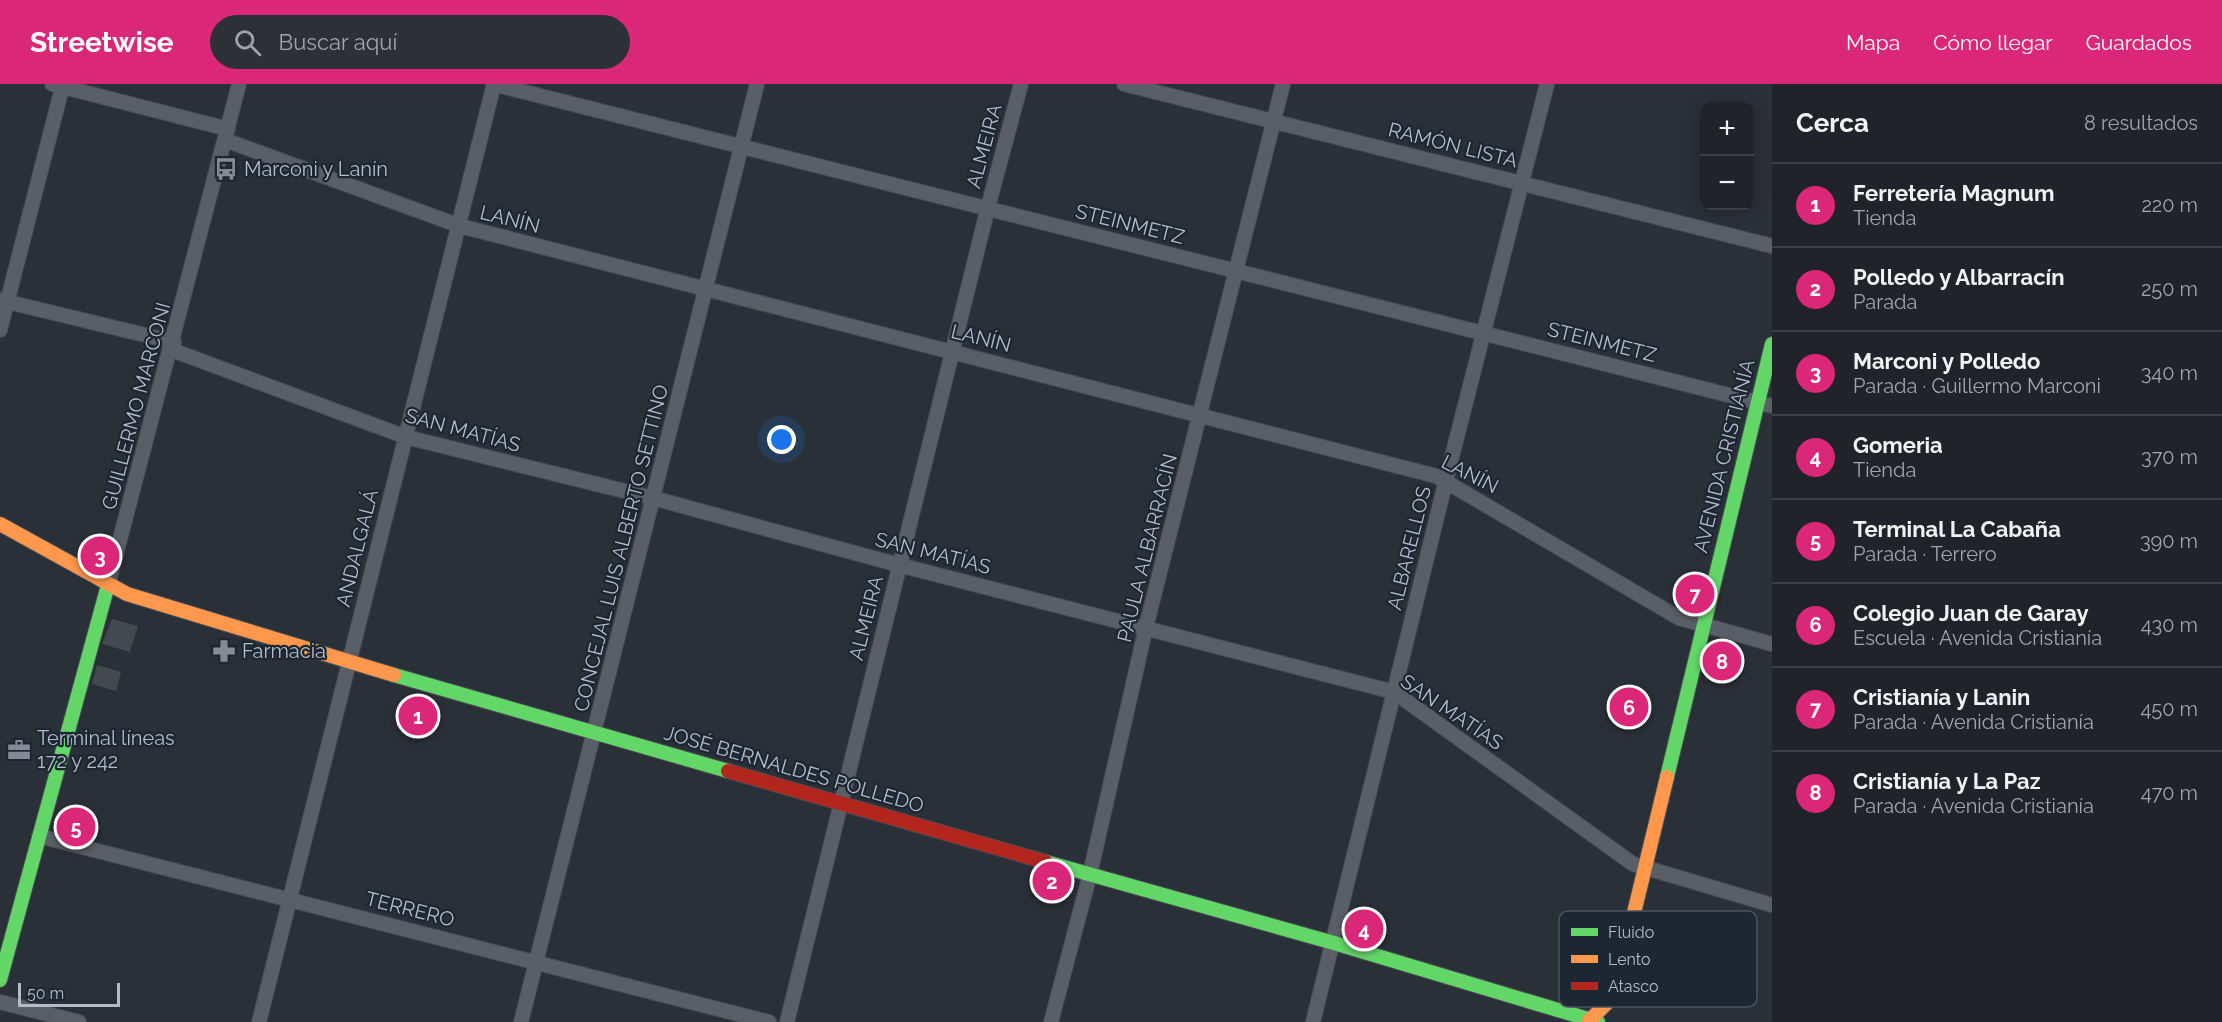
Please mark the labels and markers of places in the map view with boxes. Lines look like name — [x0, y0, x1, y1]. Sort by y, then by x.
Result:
bus stop icon: Marconi y Lanín — [213, 156, 239, 182]
place label: Marconi y Lanín — [244, 157, 388, 181]
pin: 3 — [80, 534, 120, 578]
pin: 7 — [1676, 572, 1714, 616]
pharmacy icon: Farmacia — [211, 638, 237, 664]
pin: 8 — [1702, 638, 1742, 684]
place label: Farmacia — [242, 639, 326, 663]
pin: 6 — [1610, 684, 1648, 730]
pin: 1 — [398, 694, 438, 738]
place label: Terminal líneas 172 y 242 — [37, 726, 175, 773]
office icon: Terminal líneas 172 y 242 — [6, 737, 32, 763]
pin: 5 — [56, 804, 96, 850]
pin: 2 — [1032, 858, 1072, 904]
pin: 4 — [1344, 906, 1384, 952]

